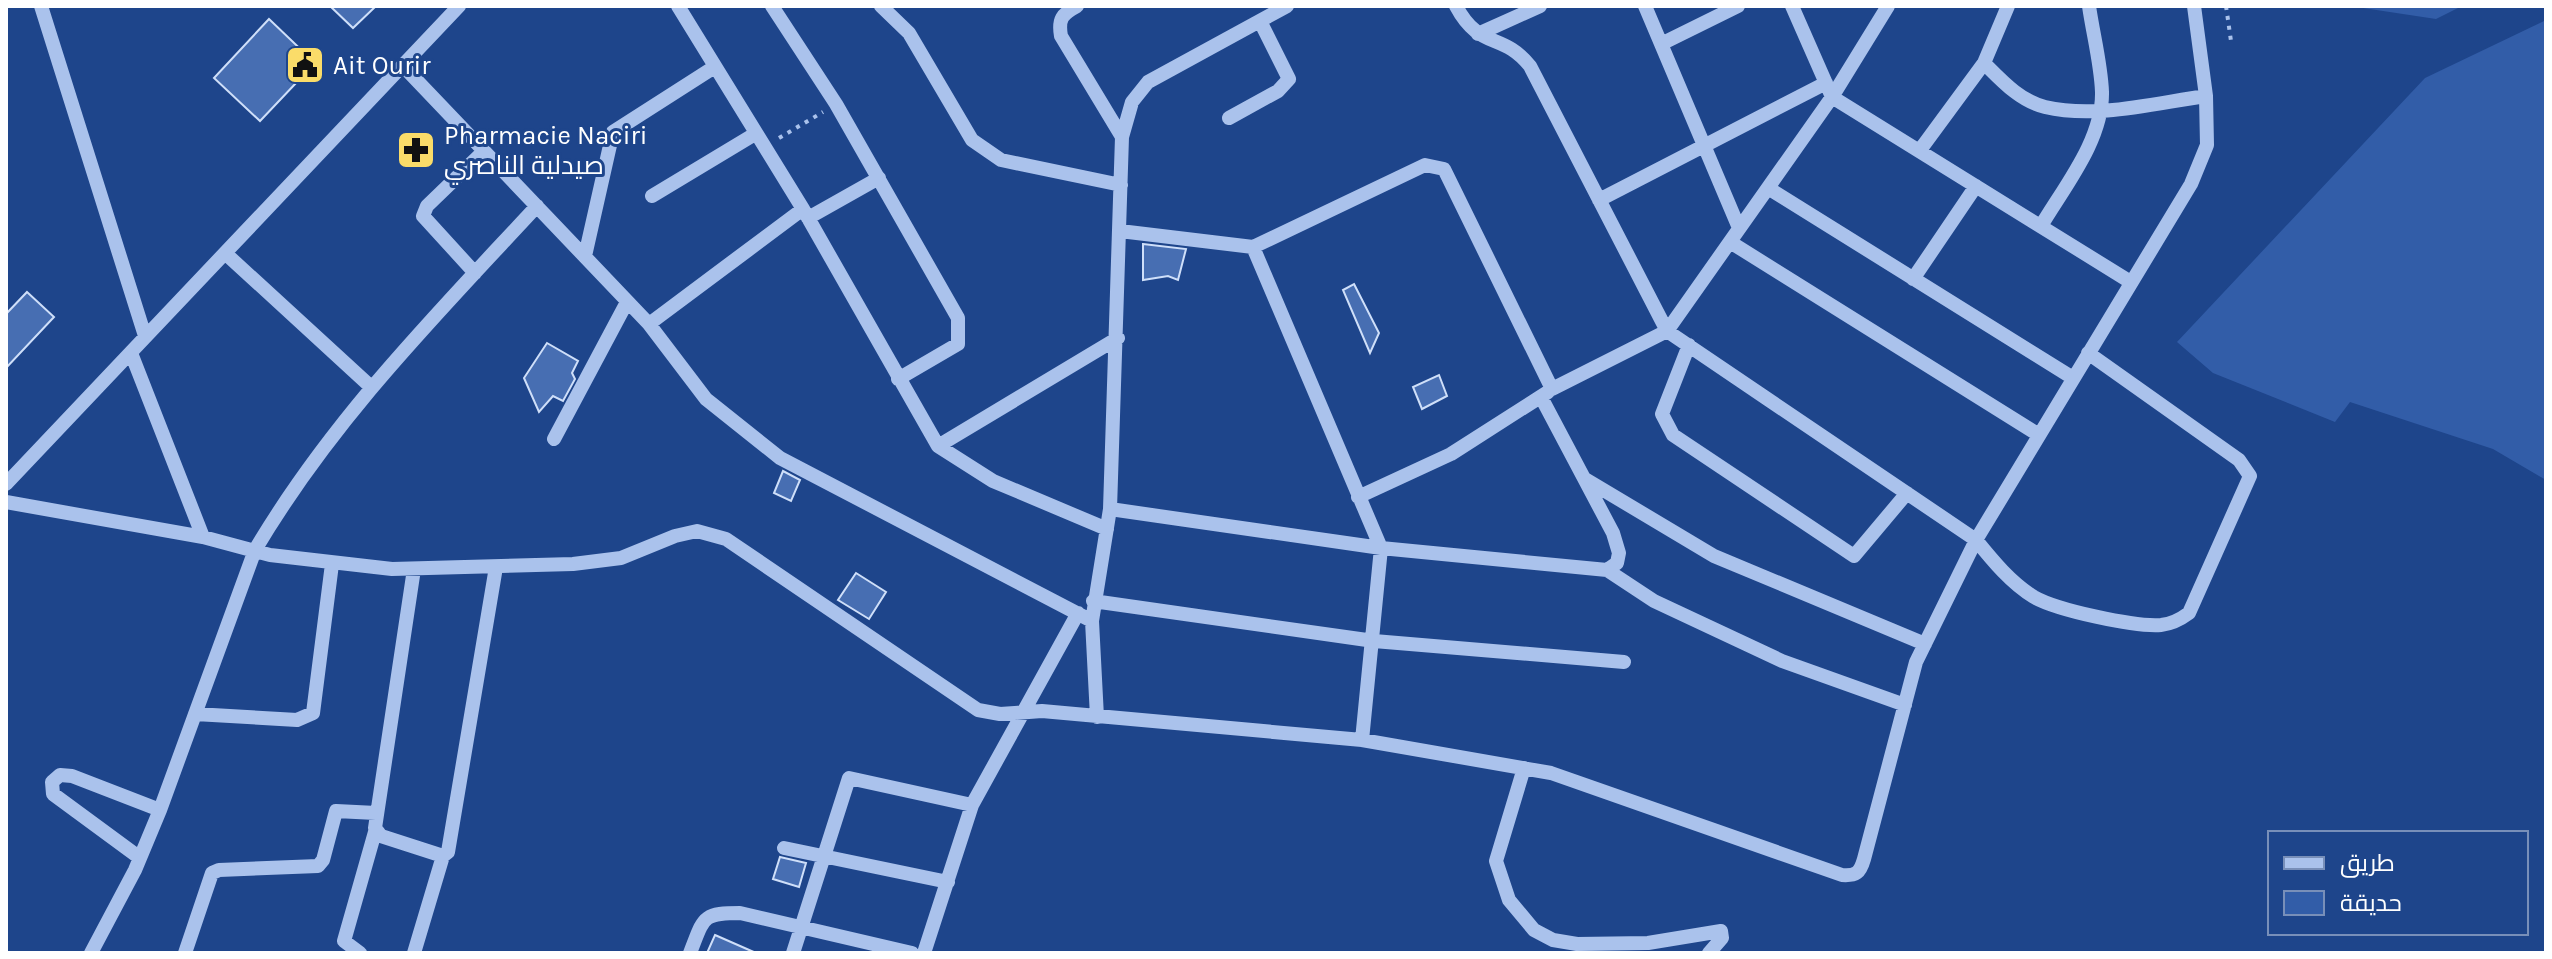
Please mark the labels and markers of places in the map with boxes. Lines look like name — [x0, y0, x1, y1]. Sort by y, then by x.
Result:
public building icon: Ait Ourir — [284, 44, 326, 86]
place label: Ait Ourir — [333, 50, 431, 81]
place label: Pharmacie Naciri صيدلية الناصري — [444, 120, 648, 185]
pharmacy icon: Pharmacie Naciri صيدلية الناصري — [395, 129, 437, 171]

